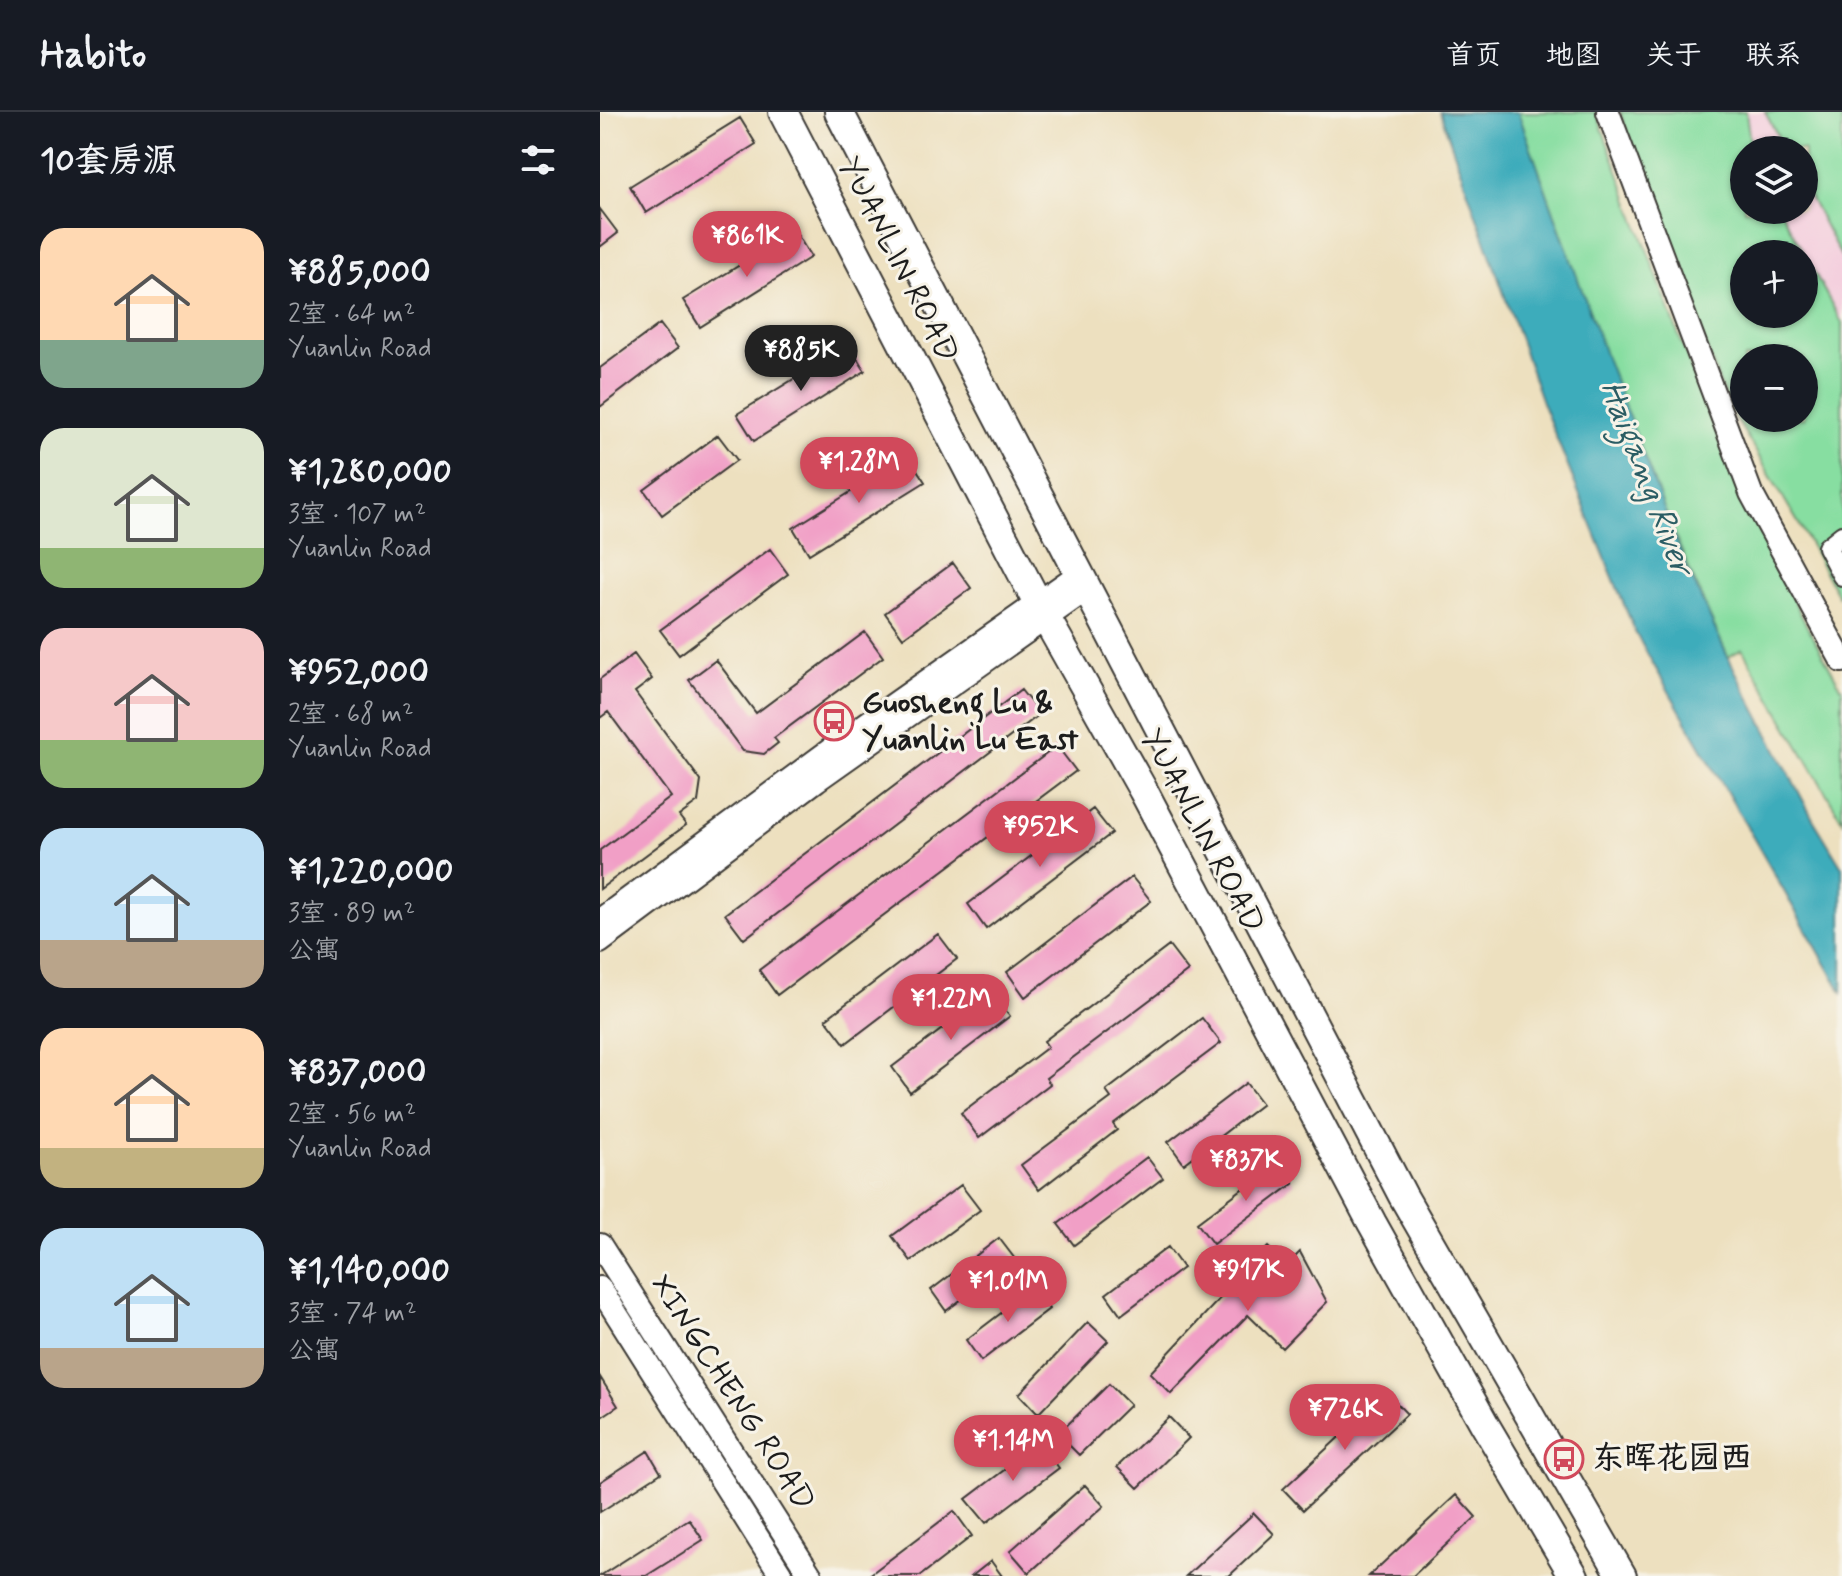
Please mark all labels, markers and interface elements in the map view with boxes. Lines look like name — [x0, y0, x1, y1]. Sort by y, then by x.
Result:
text: Habito — [40, 31, 146, 80]
text: 首页 — [1446, 38, 1502, 75]
text: 地图 — [1546, 38, 1602, 75]
text: 关于 — [1646, 38, 1702, 75]
text: 联系 — [1746, 38, 1802, 75]
map controls — [1730, 136, 1818, 432]
button: layers — [1730, 136, 1818, 224]
icon: filters — [516, 138, 560, 182]
text: 10套房源 — [40, 139, 177, 184]
street label: YUANLIN ROAD — [828, 150, 968, 370]
pin: ¥861K — [691, 211, 803, 279]
text: ¥861K — [711, 220, 783, 254]
button: + — [1730, 240, 1818, 328]
text: ¥885,000 — [288, 250, 431, 295]
icon: home — [104, 260, 200, 356]
text: 2室 · 64 m² — [288, 298, 415, 332]
pin: ¥885K — [745, 325, 857, 393]
text: Yuanlin Road — [288, 332, 432, 366]
text: ¥885K — [763, 334, 839, 368]
button: − — [1730, 344, 1818, 432]
water label: Haigang River — [1585, 374, 1705, 586]
pin: ¥1.28M — [794, 437, 924, 505]
text: ¥1.28M — [818, 446, 900, 480]
text: ¥1,280,000 — [288, 450, 452, 495]
icon: home — [104, 460, 200, 556]
text: 3室 · 107 m² — [288, 498, 426, 532]
text: Yuanlin Road — [288, 532, 432, 566]
text: ¥952,000 — [288, 650, 429, 695]
icon: home — [104, 660, 200, 756]
place label: Guosheng Lu & Yuanlin Lu East — [862, 682, 1079, 761]
text: 2室 · 68 m² — [288, 698, 414, 732]
bus stop icon: Guosheng Lu & Yuanlin Lu East — [813, 700, 855, 742]
street label: YUANLIN ROAD — [1131, 722, 1273, 940]
text: Yuanlin Road — [288, 732, 432, 766]
pin: ¥952K — [984, 801, 1096, 869]
text: ¥952K — [1002, 810, 1078, 844]
text: ¥1,220,000 — [288, 849, 454, 894]
icon: home — [104, 860, 200, 956]
text: 3室 · 89 m² — [288, 897, 415, 931]
text: 公寓 — [288, 934, 340, 968]
pin: ¥1.22M — [886, 974, 1016, 1042]
text: ¥1.22M — [910, 983, 992, 1017]
text: ¥837,000 — [288, 1050, 426, 1095]
icon: home — [104, 1060, 200, 1156]
text: 2室 · 56 m² — [288, 1098, 416, 1132]
text: Yuanlin Road — [288, 1132, 432, 1166]
pin: ¥837K — [1190, 1135, 1302, 1203]
text: ¥837K — [1209, 1144, 1283, 1178]
pin: ¥917K — [1192, 1245, 1304, 1313]
text: ¥1,140,000 — [288, 1249, 450, 1294]
text: ¥917K — [1212, 1254, 1284, 1288]
pin: ¥1.01M — [943, 1256, 1073, 1324]
icon: home — [104, 1260, 200, 1356]
text: ¥1.01M — [968, 1265, 1048, 1299]
street label: XINGCHENG ROAD — [640, 1267, 824, 1519]
text: 3室 · 74 m² — [288, 1297, 417, 1331]
text: 公寓 — [288, 1334, 340, 1368]
pin: ¥726K — [1289, 1384, 1401, 1452]
text: ¥726K — [1307, 1393, 1383, 1427]
pin: ¥1.14M — [948, 1415, 1078, 1483]
text: ¥1.14M — [972, 1424, 1054, 1458]
bus stop icon: 东晖花园西 — [1543, 1438, 1585, 1480]
place label: 东晖花园西 — [1592, 1438, 1752, 1480]

